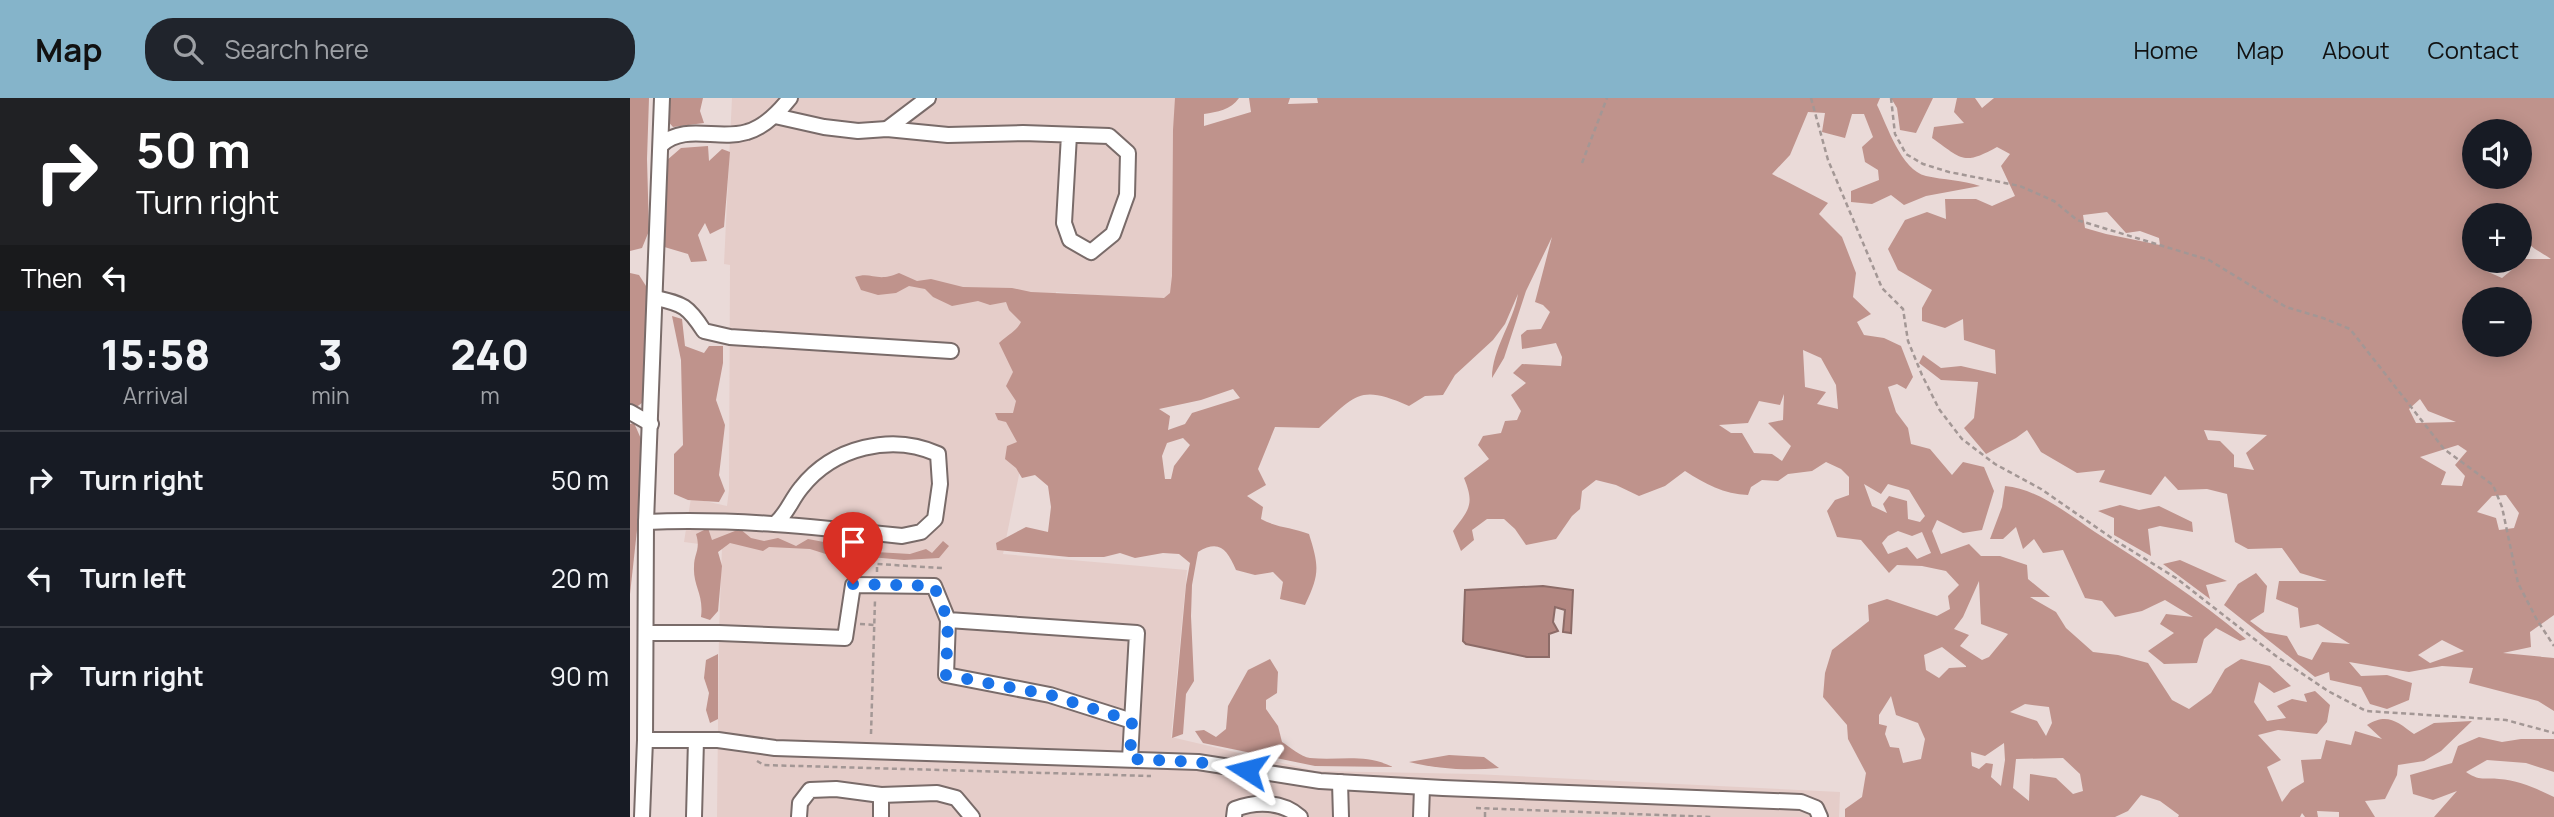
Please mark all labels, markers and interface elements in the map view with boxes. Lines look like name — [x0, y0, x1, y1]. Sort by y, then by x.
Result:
search box — [145, 18, 635, 81]
text: Map — [35, 27, 103, 72]
icon: search — [169, 30, 207, 68]
text: Search here — [225, 31, 369, 67]
text: Home — [2133, 33, 2198, 66]
text: Map — [2236, 33, 2284, 66]
text: About — [2322, 33, 2390, 66]
text: Contact — [2428, 33, 2519, 66]
text: 50 m — [136, 116, 251, 183]
map controls — [2462, 119, 2532, 357]
button: sound — [2462, 119, 2532, 189]
icon: right — [21, 126, 112, 217]
text: Turn right — [136, 180, 279, 224]
button: + — [2462, 203, 2532, 273]
icon: left — [96, 259, 134, 297]
text: Then — [21, 260, 82, 296]
button: − — [2462, 287, 2532, 357]
text: 15:58 — [101, 325, 210, 383]
text: 3 — [318, 325, 343, 383]
text: 240 — [451, 325, 529, 383]
text: Arrival — [123, 379, 188, 411]
text: min — [311, 379, 350, 411]
text: m — [480, 379, 500, 411]
icon: right — [21, 461, 59, 499]
text: Turn right — [80, 462, 204, 498]
text: 50 m — [551, 462, 609, 498]
pin — [823, 512, 883, 584]
icon: arrive — [834, 523, 872, 561]
icon: left — [21, 559, 59, 597]
text: Turn left — [80, 560, 187, 596]
text: 20 m — [551, 560, 609, 596]
icon: right — [21, 657, 59, 695]
text: Turn right — [80, 658, 204, 694]
text: 90 m — [550, 658, 609, 694]
position arrow — [1210, 733, 1284, 807]

